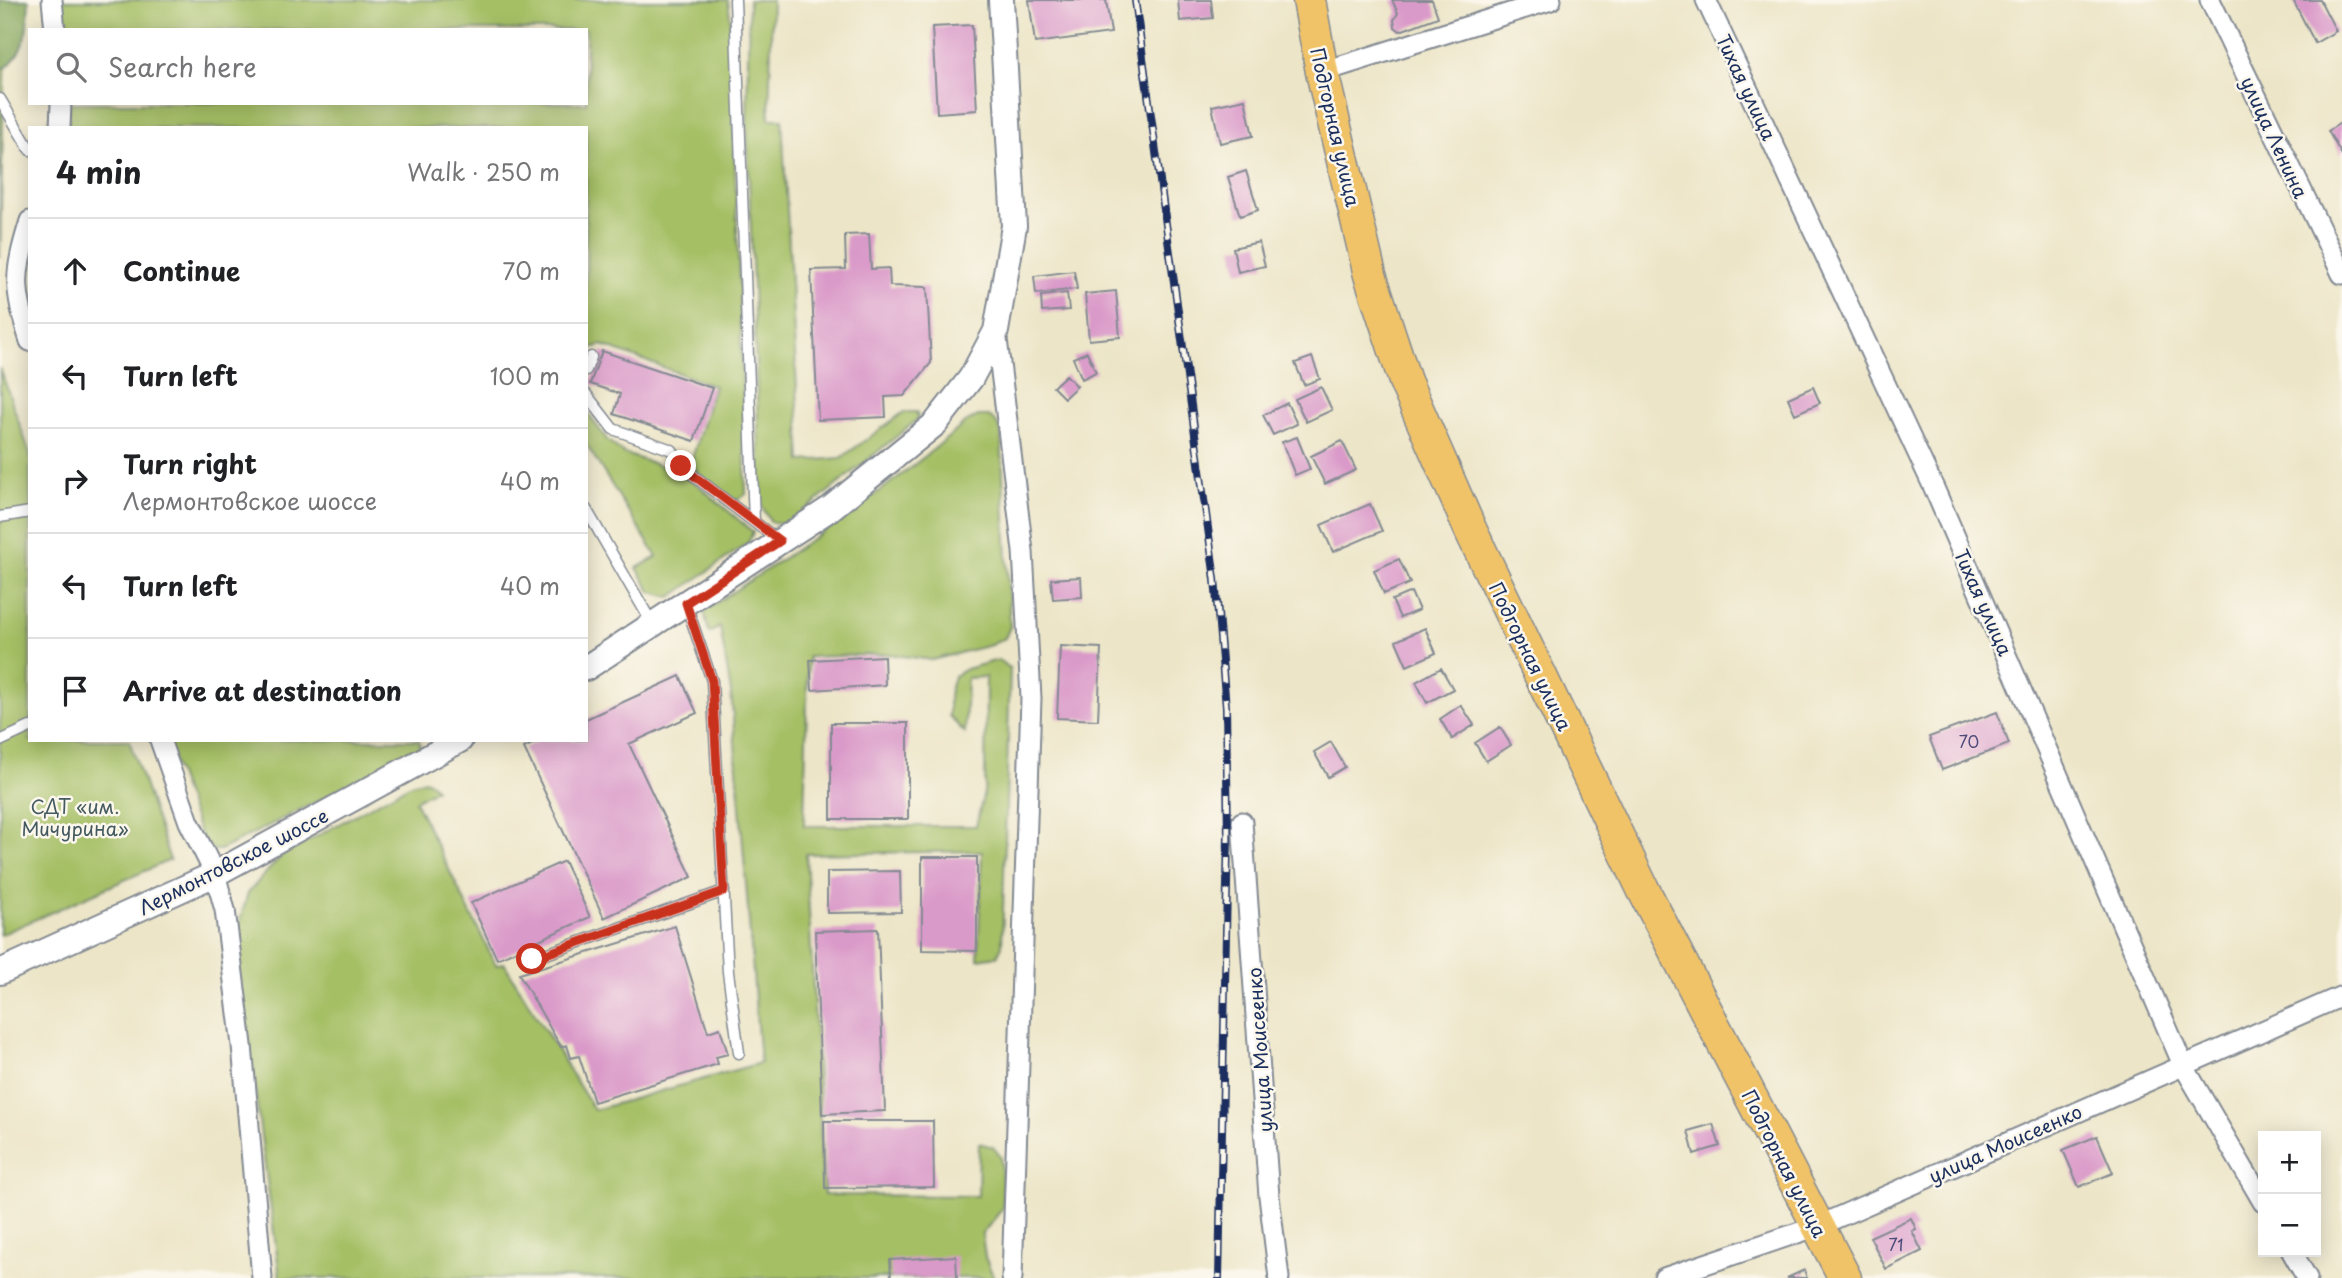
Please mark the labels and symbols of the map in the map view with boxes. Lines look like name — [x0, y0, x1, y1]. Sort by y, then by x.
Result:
street label: Тихая улица — [1710, 29, 1784, 145]
street label: Подгорная улица — [1304, 45, 1368, 209]
street label: улица Ленина — [2234, 71, 2316, 203]
route end — [665, 450, 696, 481]
street label: Тихая улица — [1948, 544, 2020, 660]
street label: Подгорная улица — [1483, 577, 1579, 735]
house number: 70 — [1959, 729, 1979, 753]
park label: СДТ «им. Мичурина» — [21, 792, 129, 842]
street label: Лермонтовское шоссе — [133, 801, 333, 921]
route start — [516, 943, 547, 974]
street label: улица Моисеенко — [1239, 967, 1279, 1133]
street label: Подгорная улица — [1736, 1084, 1834, 1242]
street label: улица Моисеенко — [1924, 1097, 2086, 1189]
house number: 71 — [1889, 1232, 1904, 1256]

